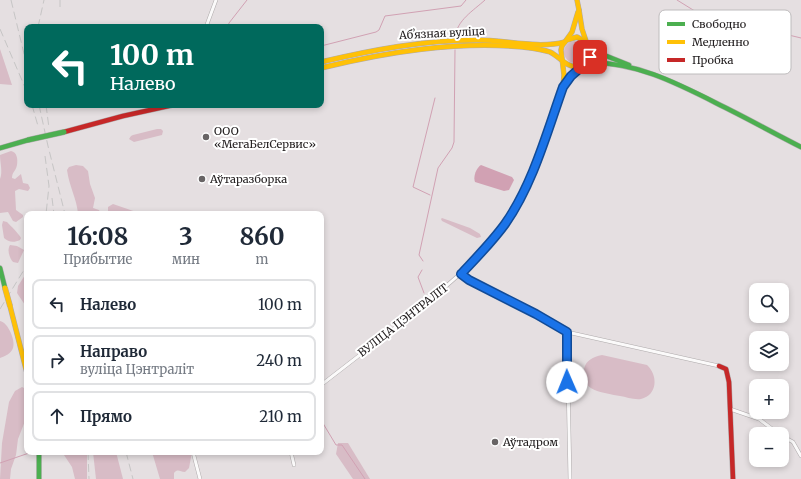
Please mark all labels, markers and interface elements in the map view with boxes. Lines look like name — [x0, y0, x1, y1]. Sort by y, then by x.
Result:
legend — [659, 10, 791, 74]
text: Свободно — [692, 17, 747, 31]
street label: Абʼязная вуліца — [398, 24, 485, 42]
text: Медленно — [692, 35, 750, 49]
text: 100 m — [110, 37, 194, 73]
icon: left — [44, 40, 96, 92]
pin — [573, 40, 607, 74]
icon: arrive — [579, 46, 601, 68]
text: Пробка — [692, 53, 734, 67]
text: Налево — [110, 72, 176, 95]
place label: ООО «МегаБелСервис» — [214, 124, 316, 151]
marker: ООО «МегаБелСервис» — [201, 132, 211, 142]
place label: Аўтаразборка — [209, 172, 287, 186]
marker: Аўтаразборка — [197, 174, 207, 184]
text: 16:08 — [67, 221, 128, 252]
text: 3 — [179, 221, 193, 252]
text: 860 — [239, 221, 285, 252]
text: Прибытие — [63, 251, 132, 268]
text: мин — [172, 251, 200, 268]
text: m — [256, 251, 268, 268]
street label: ВУЛІЦА ЦЭНТРАЛІТ — [355, 280, 451, 360]
map controls — [749, 283, 789, 467]
button: search — [749, 283, 789, 323]
icon: left — [46, 293, 68, 315]
text: Налево — [80, 295, 136, 314]
text: 100 m — [258, 295, 302, 314]
button: layers — [749, 331, 789, 371]
text: Направо — [80, 342, 147, 361]
icon: right — [46, 349, 68, 371]
text: 240 m — [256, 351, 302, 370]
text: вуліца Цэнтраліт — [80, 361, 194, 378]
position arrow — [546, 361, 588, 403]
button: + — [749, 379, 789, 419]
icon: ahead — [46, 405, 68, 427]
text: Прямо — [80, 407, 132, 426]
text: 210 m — [259, 407, 302, 426]
button: − — [749, 427, 789, 467]
place label: Аўтадром — [502, 435, 558, 449]
marker: Аўтадром — [490, 437, 500, 447]

